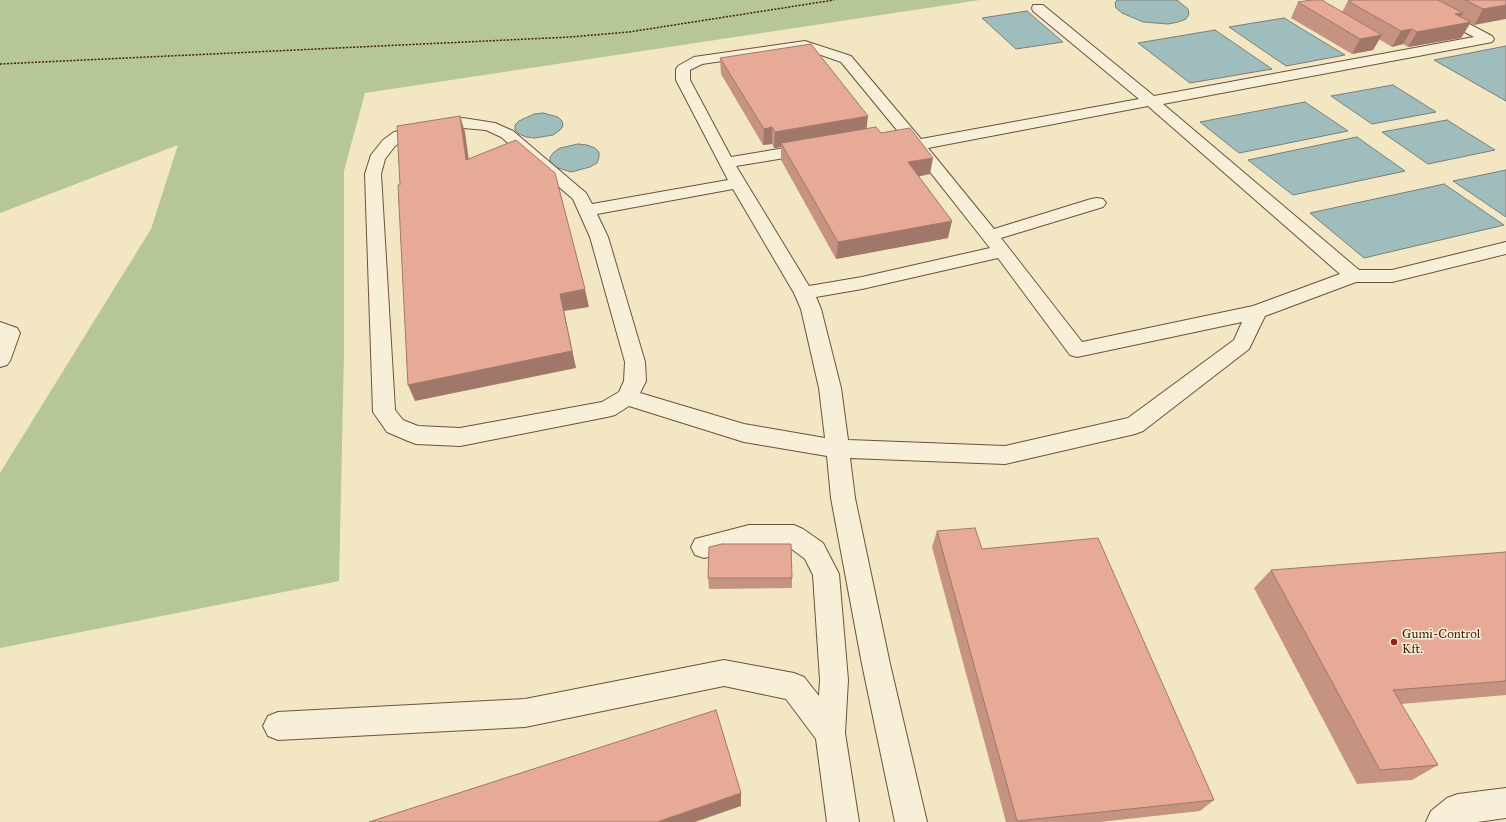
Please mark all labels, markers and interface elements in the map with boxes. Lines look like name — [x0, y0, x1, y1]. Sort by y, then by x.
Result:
place label: Gumi-Control Kft. — [1402, 627, 1480, 658]
marker: Gumi-Control Kft. — [1389, 637, 1399, 647]

